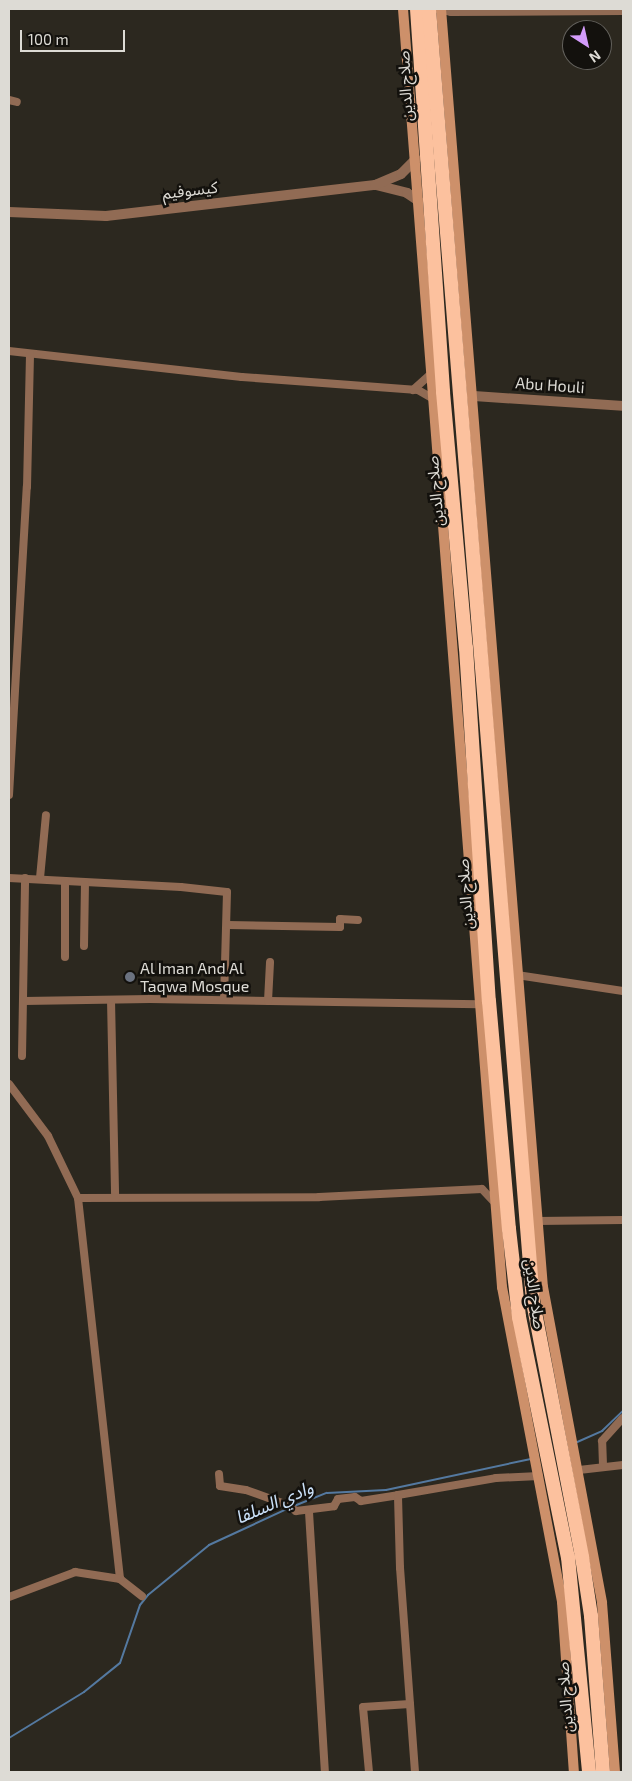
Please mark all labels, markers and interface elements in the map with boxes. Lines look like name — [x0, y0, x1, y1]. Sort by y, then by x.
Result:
scale bar — [22, 20, 128, 52]
north arrow — [562, 20, 612, 70]
text: 100 m — [28, 30, 69, 48]
text: N — [586, 47, 604, 67]
street label: صلاح الدين — [394, 50, 416, 122]
street label: كيسوفيم — [161, 177, 219, 203]
street label: Abu Houli — [515, 373, 585, 397]
street label: صلاح الدين — [422, 455, 448, 527]
street label: صلاح الدين — [453, 858, 477, 930]
place label: Al Iman And Al Taqwa Mosque — [140, 958, 249, 996]
marker: Al Iman And Al Taqwa Mosque — [124, 971, 136, 983]
street label: صلاح الدين — [521, 1258, 549, 1330]
water label: وادي السلقا — [232, 1476, 316, 1528]
street label: صلاح الدين — [553, 1661, 577, 1733]

